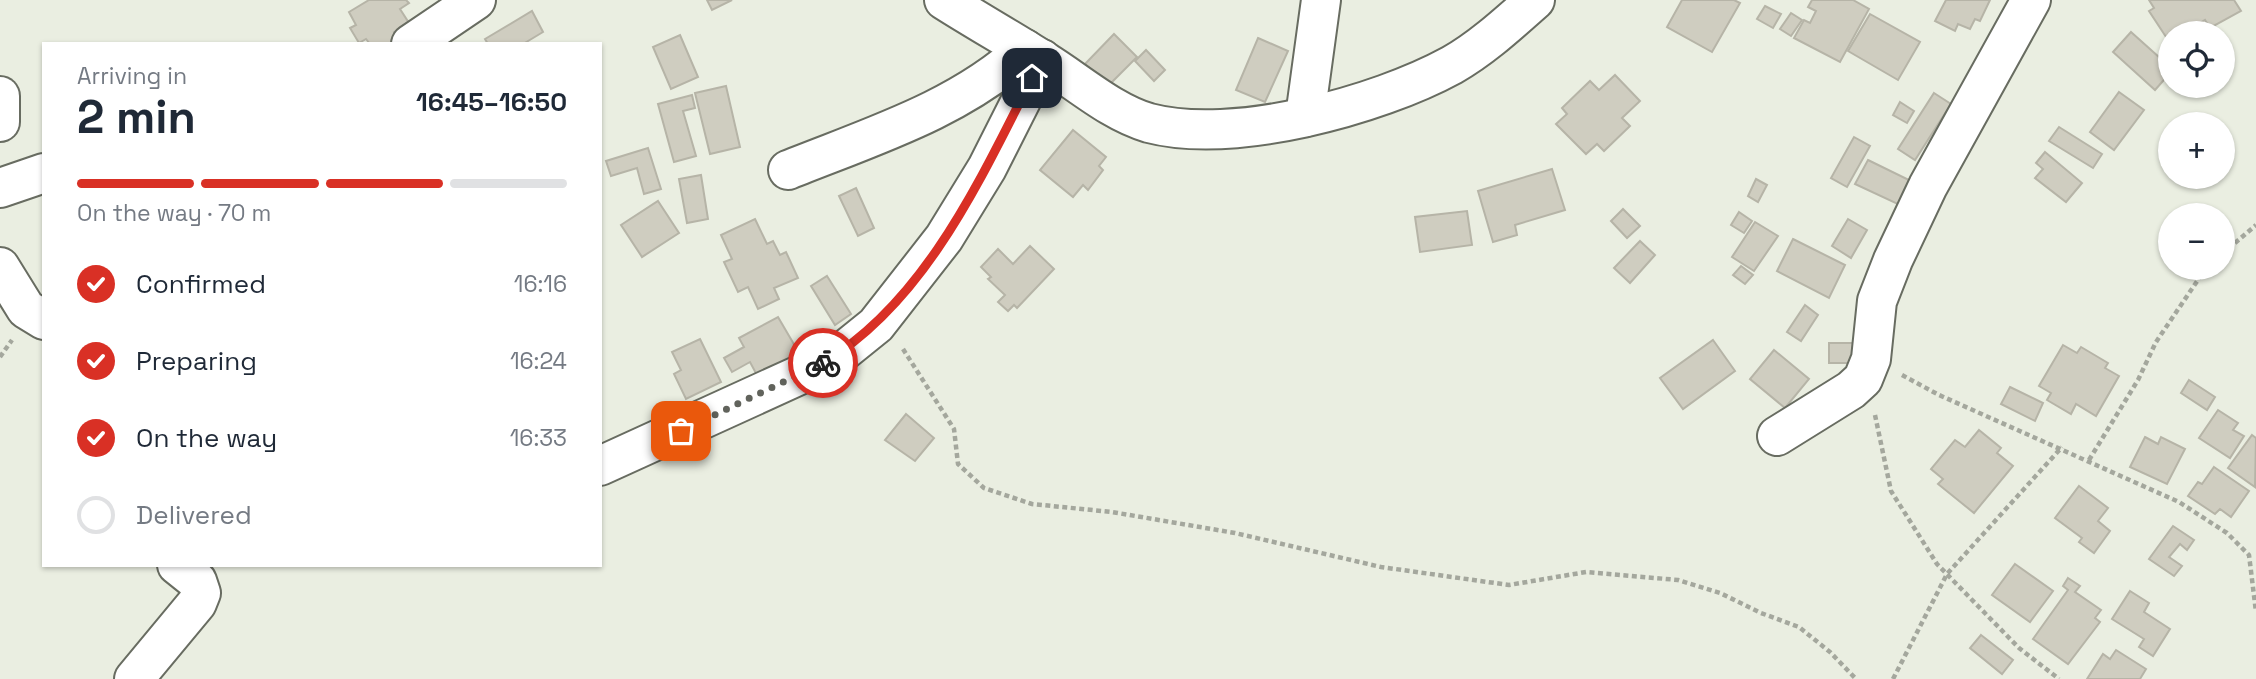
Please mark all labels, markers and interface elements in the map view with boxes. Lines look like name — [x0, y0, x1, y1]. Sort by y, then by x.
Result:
map controls — [2158, 21, 2235, 280]
button: locate — [2158, 21, 2235, 98]
pin — [1002, 48, 1062, 108]
icon: home — [1013, 59, 1051, 97]
text: Arriving in — [77, 61, 187, 91]
text: 16:45–16:50 — [416, 85, 567, 119]
text: 2 min — [77, 88, 196, 146]
button: + — [2158, 112, 2235, 189]
text: On the way · 70 m — [77, 198, 271, 228]
button: − — [2158, 203, 2235, 280]
icon: check — [77, 265, 115, 303]
text: Confirmed — [136, 267, 266, 301]
text: 16:16 — [514, 269, 567, 299]
courier — [788, 328, 858, 398]
icon: check — [77, 342, 115, 380]
text: Preparing — [136, 344, 257, 378]
icon: bike — [804, 344, 842, 382]
text: 16:24 — [510, 346, 567, 376]
pin — [651, 401, 711, 461]
icon: bag — [662, 412, 700, 450]
icon: check — [77, 419, 115, 457]
text: On the way — [136, 421, 277, 455]
text: 16:33 — [510, 423, 567, 453]
text: Delivered — [136, 498, 252, 532]

